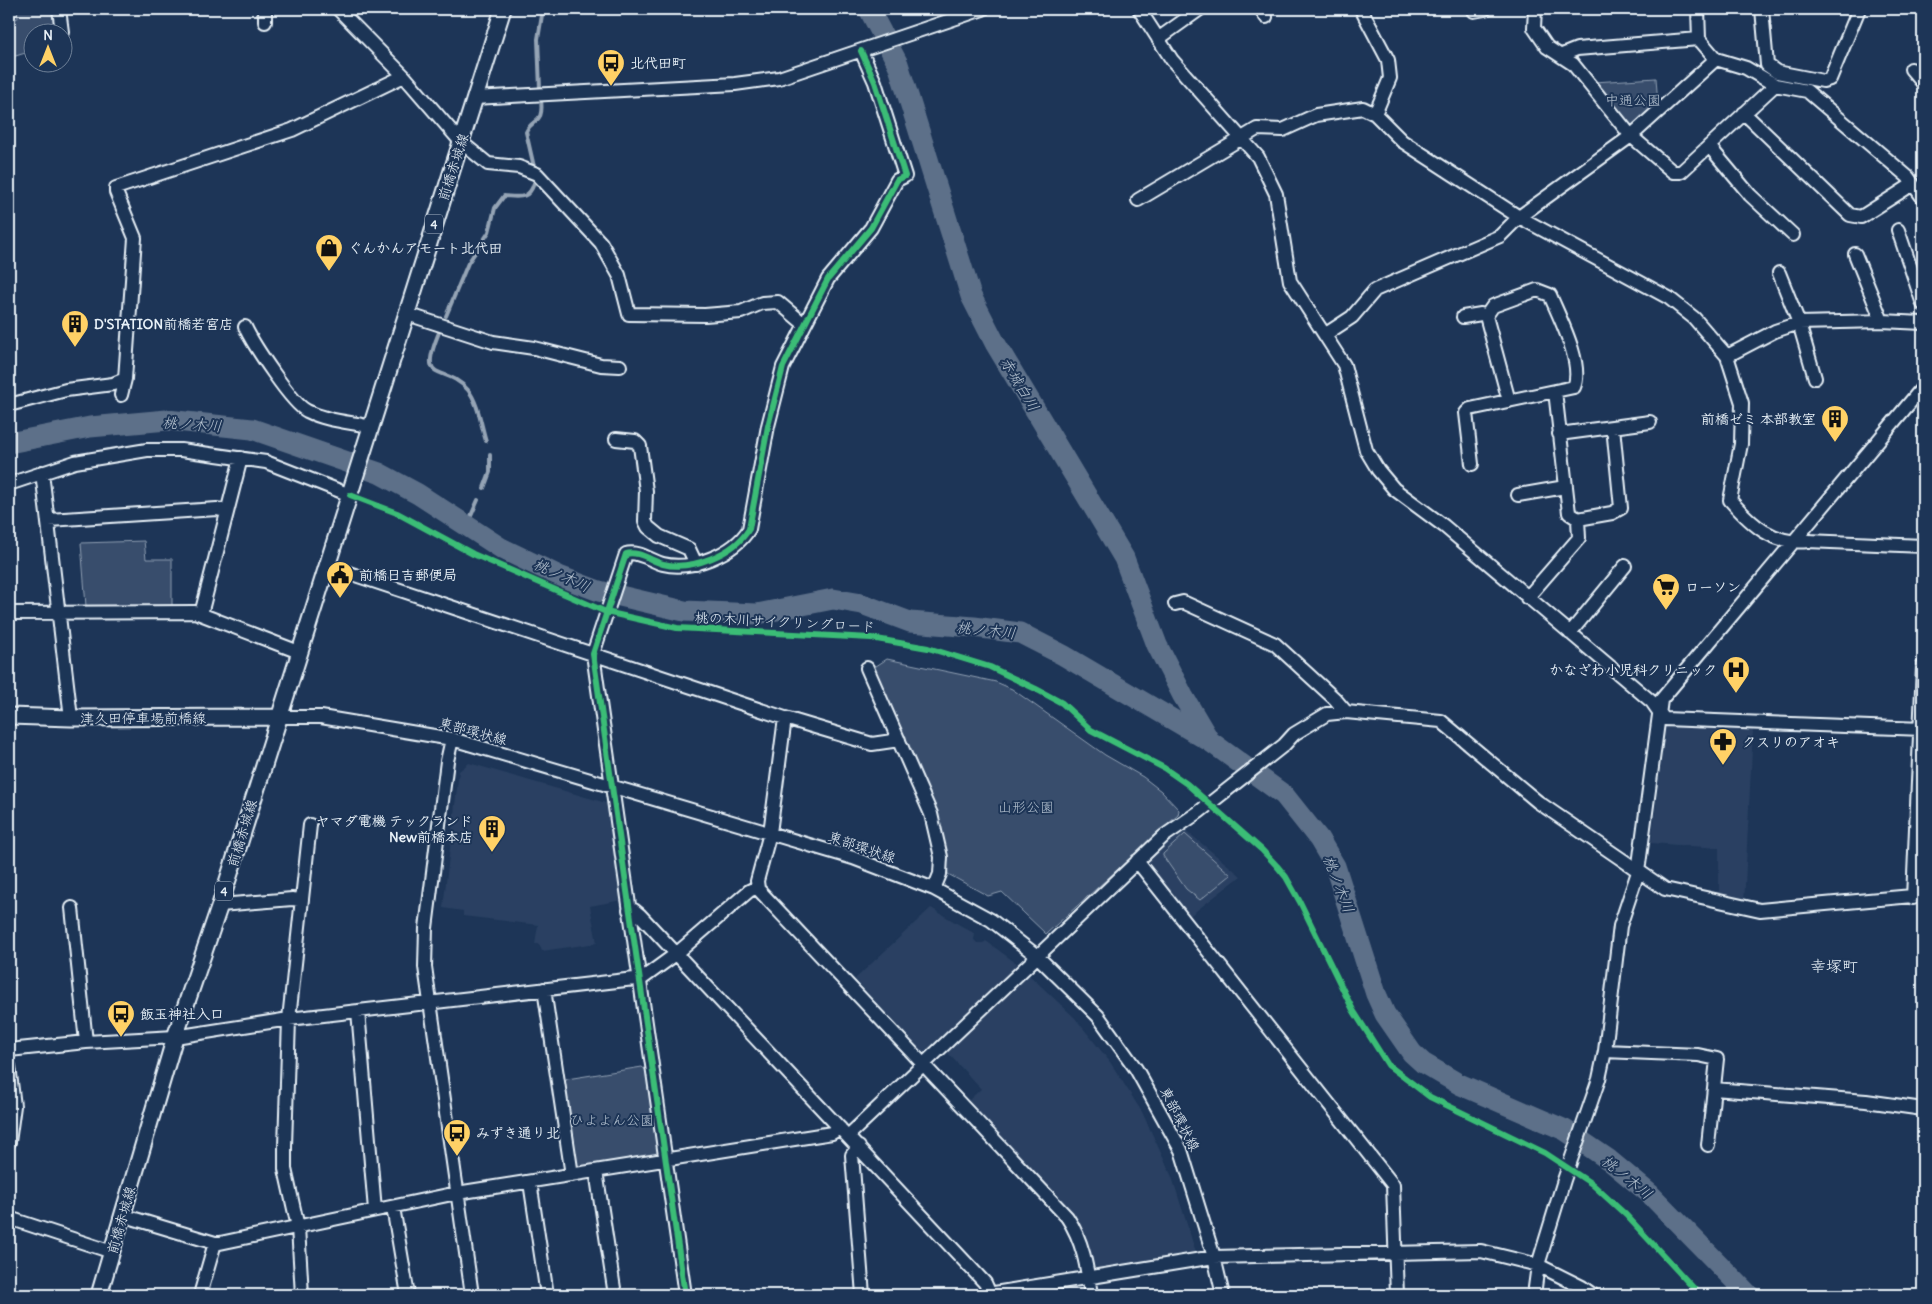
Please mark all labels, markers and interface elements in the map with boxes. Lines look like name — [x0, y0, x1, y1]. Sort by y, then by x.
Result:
north arrow — [22, 22, 72, 72]
text: N — [43, 26, 53, 44]
bus stop icon: 北代田町 — [596, 48, 626, 87]
place label: 北代田町 — [630, 54, 686, 72]
park label: 中通公園 — [1605, 91, 1661, 109]
street label: 前橋赤城線 — [434, 131, 472, 203]
road number: 4 — [425, 214, 443, 233]
shop icon: ぐんかんアモート北代田 — [314, 233, 344, 272]
place label: ぐんかんアモート北代田 — [348, 239, 503, 257]
building icon: D'STATION前橋若宮店 — [60, 309, 90, 348]
place label: D'STATION前橋若宮店 — [94, 315, 233, 333]
water label: 赤城白川 — [996, 353, 1044, 415]
building icon: 前橋ゼミ 本部教室 — [1820, 404, 1850, 443]
place label: 前橋ゼミ 本部教室 — [1701, 410, 1816, 428]
water label: 桃ノ木川 — [161, 412, 223, 436]
water label: 桃ノ木川 — [531, 554, 593, 596]
public building icon: 前橋日吉郵便局 — [325, 560, 355, 599]
place label: 前橋日吉郵便局 — [359, 566, 457, 584]
supermarket icon: ローソン — [1651, 572, 1681, 611]
place label: ローソン — [1685, 578, 1741, 596]
street label: 桃の木川サイクリングロード — [694, 608, 876, 636]
water label: 桃ノ木川 — [955, 617, 1017, 643]
hospital icon: かなざわ小児科クリニック — [1721, 655, 1751, 694]
place label: かなざわ小児科クリニック — [1549, 661, 1717, 679]
street label: 津久田停車場前橋線 — [80, 709, 206, 727]
street label: 東部環状線 — [437, 713, 509, 749]
pharmacy icon: クスリのアオキ — [1708, 727, 1738, 766]
place label: クスリのアオキ — [1742, 733, 1840, 751]
street label: 前橋赤城線 — [223, 797, 261, 869]
park label: 山形公園 — [998, 798, 1054, 816]
place label: ヤマダ電機 テックランド New前橋本店 — [316, 812, 473, 846]
building icon: ヤマダ電機 テックランド New前橋本店 — [477, 814, 507, 853]
street label: 東部環状線 — [826, 827, 898, 867]
water label: 桃ノ木川 — [1319, 853, 1359, 915]
road number: 4 — [215, 881, 233, 900]
district label: 幸塚町 — [1810, 956, 1858, 976]
bus stop icon: 飯玉神社入口 — [106, 999, 136, 1038]
place label: 飯玉神社入口 — [140, 1005, 224, 1023]
street label: 東部環状線 — [1156, 1084, 1204, 1154]
park label: ひよよん公園 — [570, 1111, 654, 1129]
bus stop icon: みずき通り北 — [442, 1118, 472, 1157]
place label: みずき通り北 — [476, 1124, 560, 1142]
water label: 桃ノ木川 — [1598, 1151, 1656, 1203]
street label: 前橋赤城線 — [103, 1184, 139, 1256]

